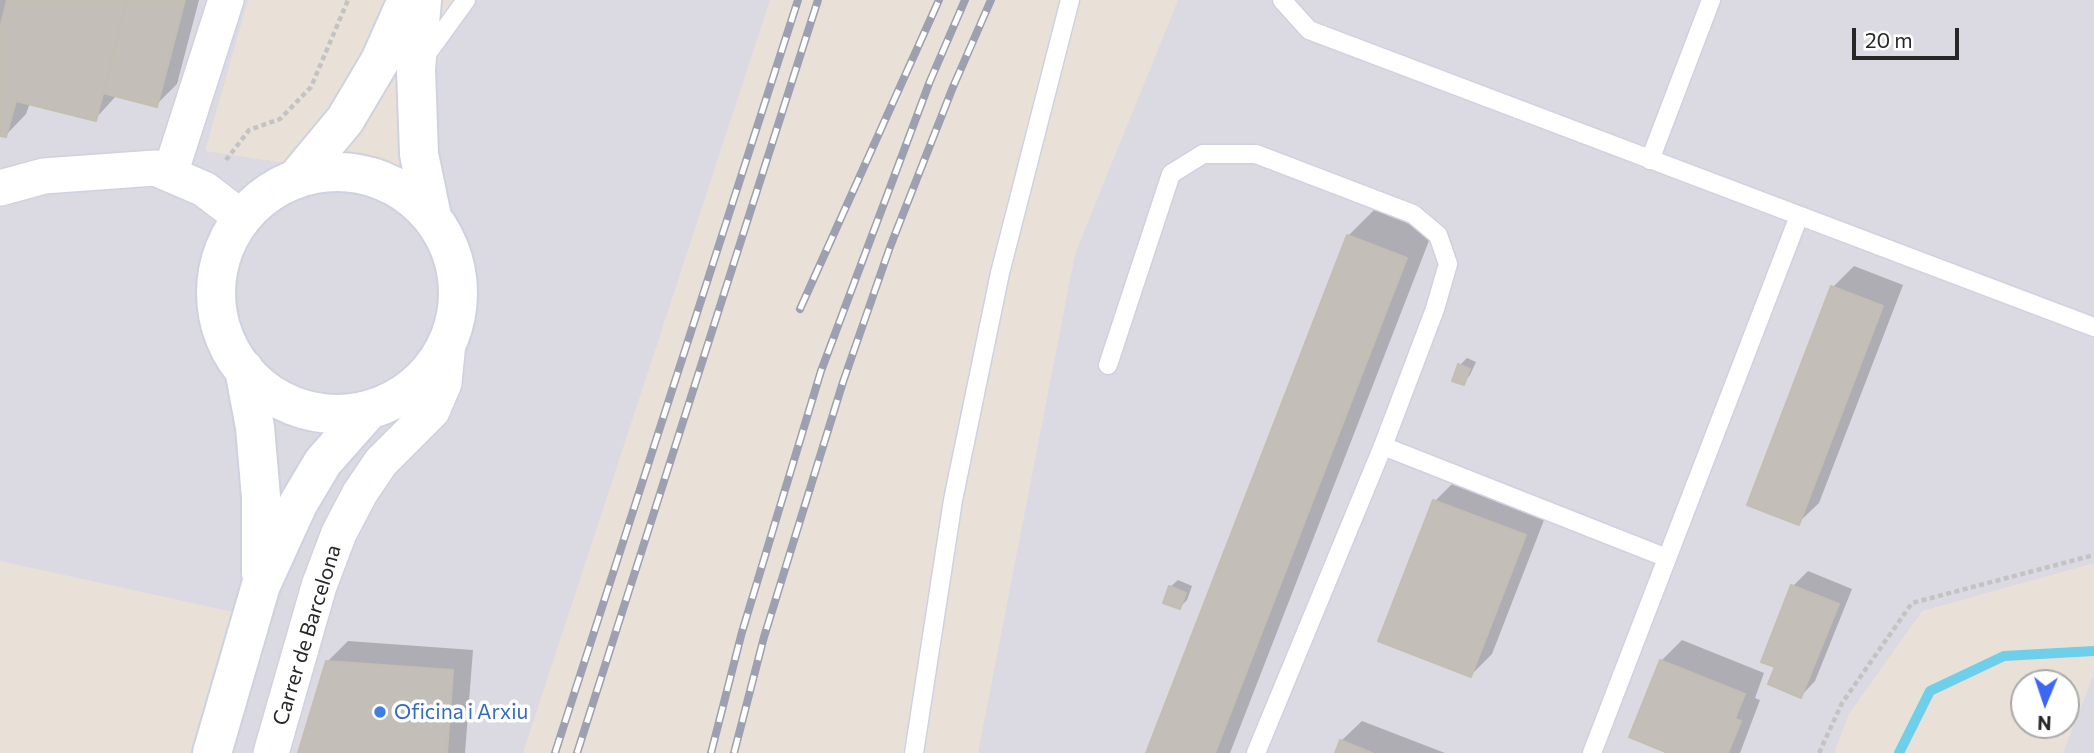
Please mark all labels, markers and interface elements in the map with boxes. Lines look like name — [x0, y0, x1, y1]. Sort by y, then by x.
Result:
scale bar — [1856, 14, 1963, 58]
text: 20 m — [1865, 27, 1913, 52]
street label: Carrer de Barcelona — [268, 542, 346, 728]
north arrow — [2010, 669, 2080, 739]
place label: Oficina i Arxiu — [394, 699, 528, 725]
marker: Oficina i Arxiu — [372, 704, 388, 720]
text: N — [2037, 712, 2052, 735]

